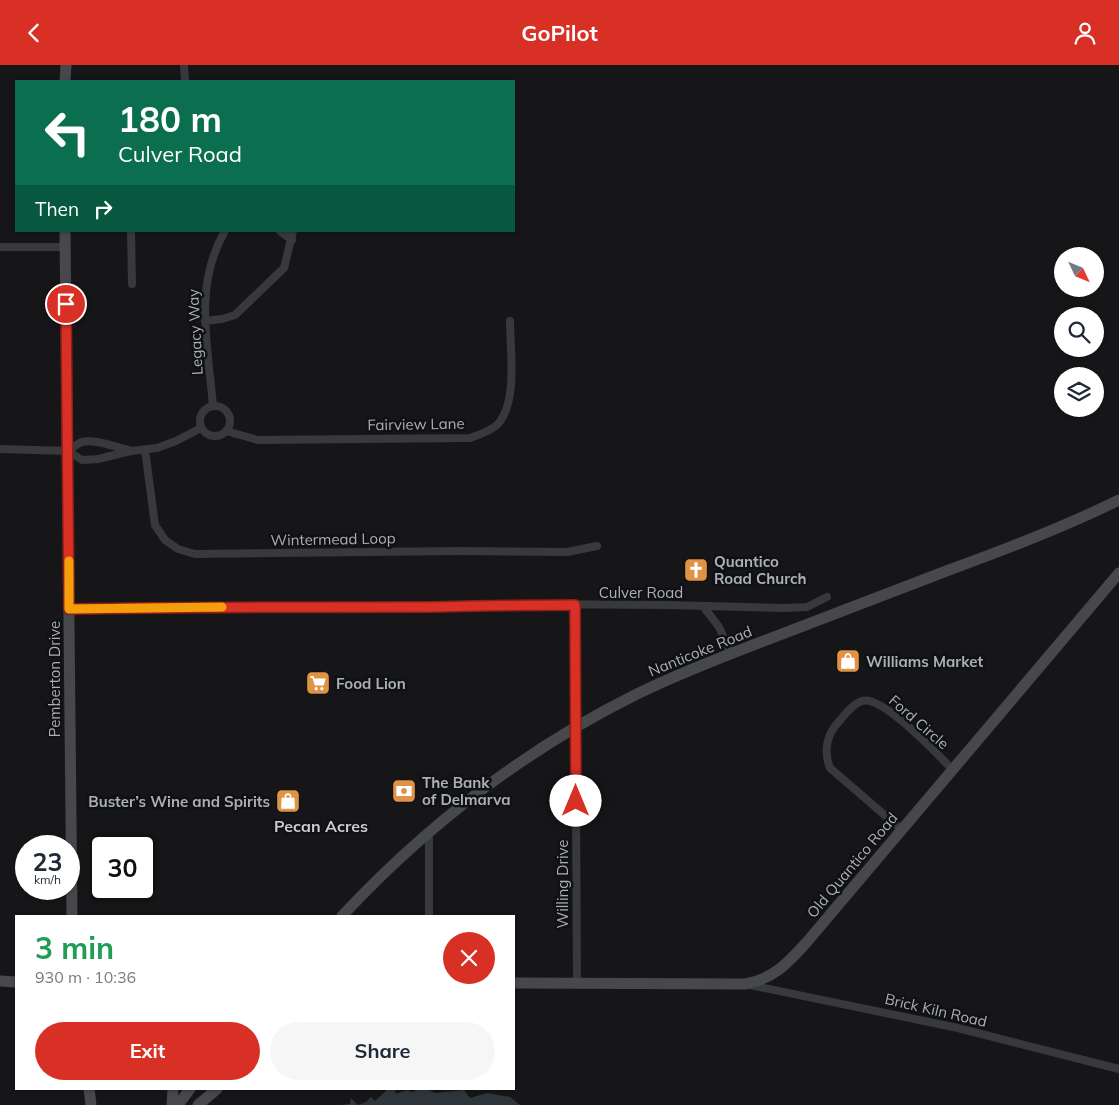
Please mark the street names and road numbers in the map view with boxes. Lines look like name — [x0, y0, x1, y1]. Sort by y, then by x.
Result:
street label: Legacy Way — [183, 288, 207, 376]
street label: Fairview Lane — [367, 414, 465, 434]
street label: Wintermead Loop — [270, 528, 396, 550]
street label: Culver Road — [599, 583, 683, 602]
street label: Pemberton Drive — [45, 621, 64, 737]
street label: Nanticoke Road — [645, 622, 755, 680]
street label: Ford Circle — [885, 691, 953, 753]
street label: Old Quantico Road — [802, 809, 902, 921]
street label: Willing Drive — [553, 840, 572, 928]
street label: Brick Kiln Road — [883, 989, 989, 1031]

